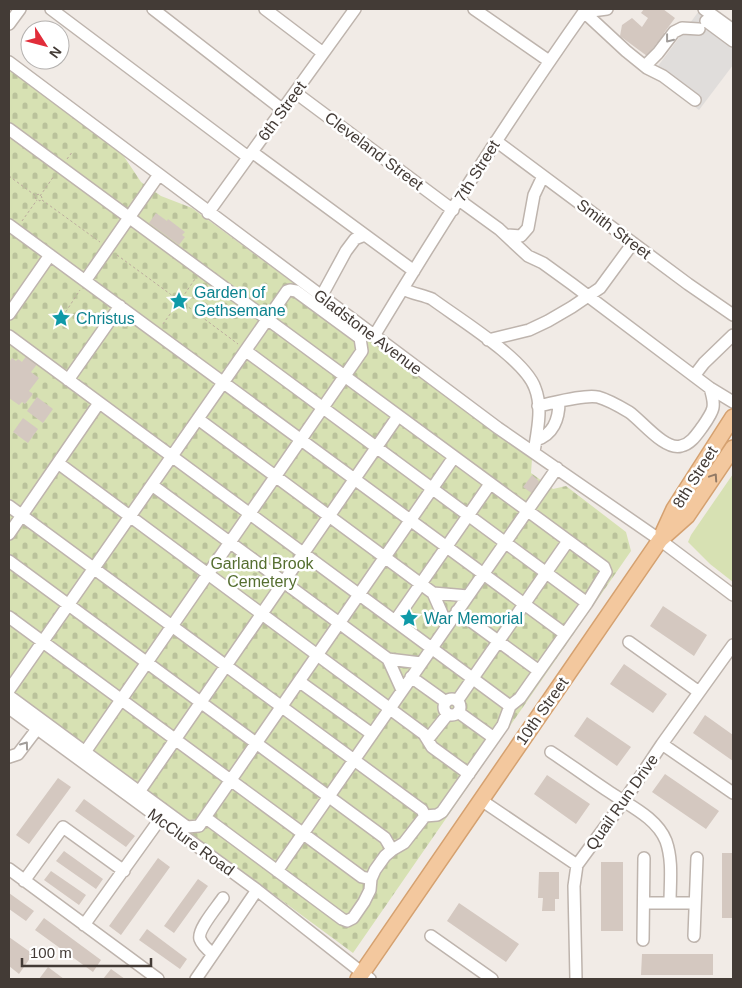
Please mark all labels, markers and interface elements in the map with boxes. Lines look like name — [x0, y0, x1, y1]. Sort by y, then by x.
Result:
north arrow — [20, 20, 70, 70]
one-way arrow — [666, 33, 674, 42]
text: N — [46, 44, 65, 61]
street label: 6th Street — [255, 77, 310, 144]
street label: Cleveland Street — [322, 109, 427, 194]
street label: 7th Street — [451, 137, 503, 205]
street label: Smith Street — [574, 196, 655, 263]
place label: Garden of Gethsemane — [194, 284, 286, 319]
street label: Gladstone Avenue — [311, 286, 425, 378]
place icon: Garden of Gethsemane — [168, 290, 190, 312]
place icon: Christus — [50, 307, 72, 329]
place label: Christus — [76, 310, 135, 327]
street label: 8th Street — [669, 443, 721, 511]
one-way arrow — [708, 473, 717, 482]
park label: Garland Brook Cemetery — [210, 555, 315, 590]
place icon: War Memorial — [398, 607, 420, 629]
place label: War Memorial — [424, 610, 523, 627]
street label: 10th Street — [513, 674, 572, 748]
one-way arrow — [19, 742, 28, 751]
street label: Quail Run Drive — [583, 751, 661, 853]
street label: McClure Road — [145, 805, 237, 879]
scale bar — [22, 936, 151, 968]
text: 100 m — [30, 944, 72, 961]

